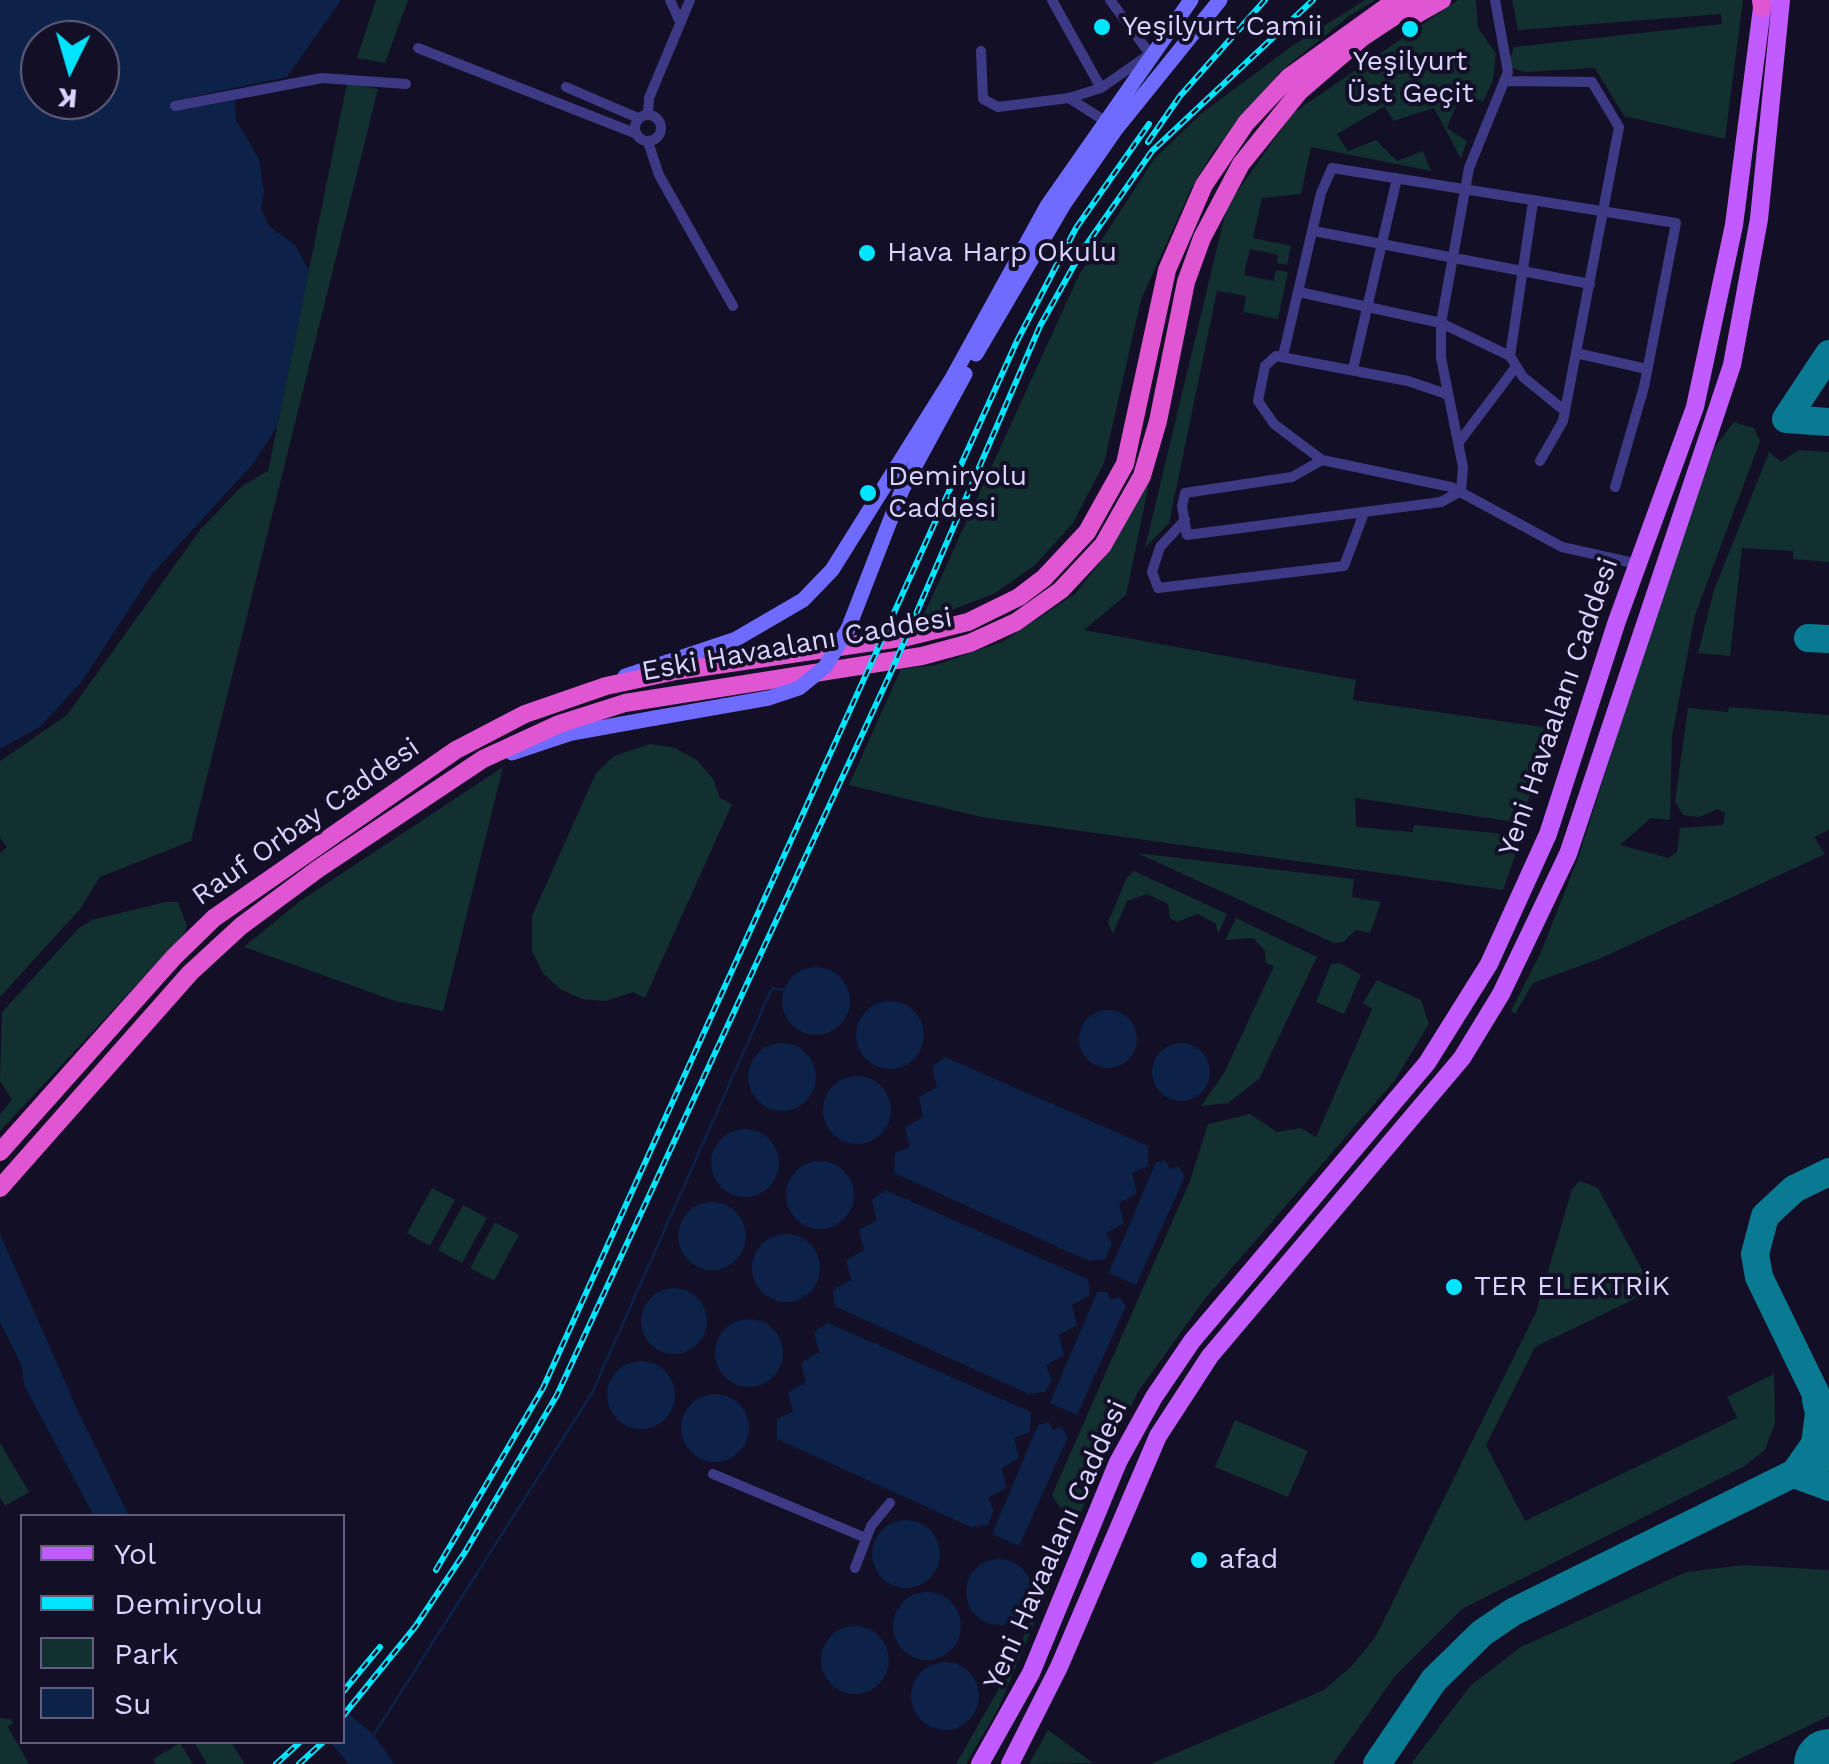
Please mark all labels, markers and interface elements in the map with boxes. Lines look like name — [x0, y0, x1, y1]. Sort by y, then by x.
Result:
place label: Yeşilyurt Camii — [1122, 10, 1322, 44]
marker: Yeşilyurt Camii — [1091, 16, 1113, 38]
marker: Yeşilyurt Üst Geçit — [1399, 18, 1421, 40]
north arrow — [20, 20, 120, 120]
place label: Yeşilyurt Üst Geçit — [1347, 45, 1473, 111]
text: K — [56, 81, 79, 116]
place label: Hava Harp Okulu — [887, 236, 1117, 270]
marker: Hava Harp Okulu — [856, 242, 878, 264]
place label: Demiryolu Caddesi — [888, 460, 1027, 526]
marker: Demiryolu Caddesi — [857, 482, 879, 504]
street label: Yeni Havaalanı Caddesi — [1492, 553, 1626, 861]
street label: Eski Havaalanı Caddesi — [639, 601, 955, 689]
street label: Rauf Orbay Caddesi — [186, 731, 426, 913]
place label: TER ELEKTRİK — [1474, 1270, 1670, 1304]
marker: TER ELEKTRİK — [1443, 1276, 1465, 1298]
street label: Yeni Havaalanı Caddesi — [977, 1395, 1135, 1695]
legend — [20, 1514, 345, 1744]
text: Yol — [114, 1536, 156, 1571]
place label: afad — [1219, 1543, 1278, 1577]
marker: afad — [1188, 1549, 1210, 1571]
text: Demiryolu — [114, 1586, 263, 1621]
text: Park — [114, 1636, 179, 1671]
text: Su — [114, 1686, 152, 1721]

